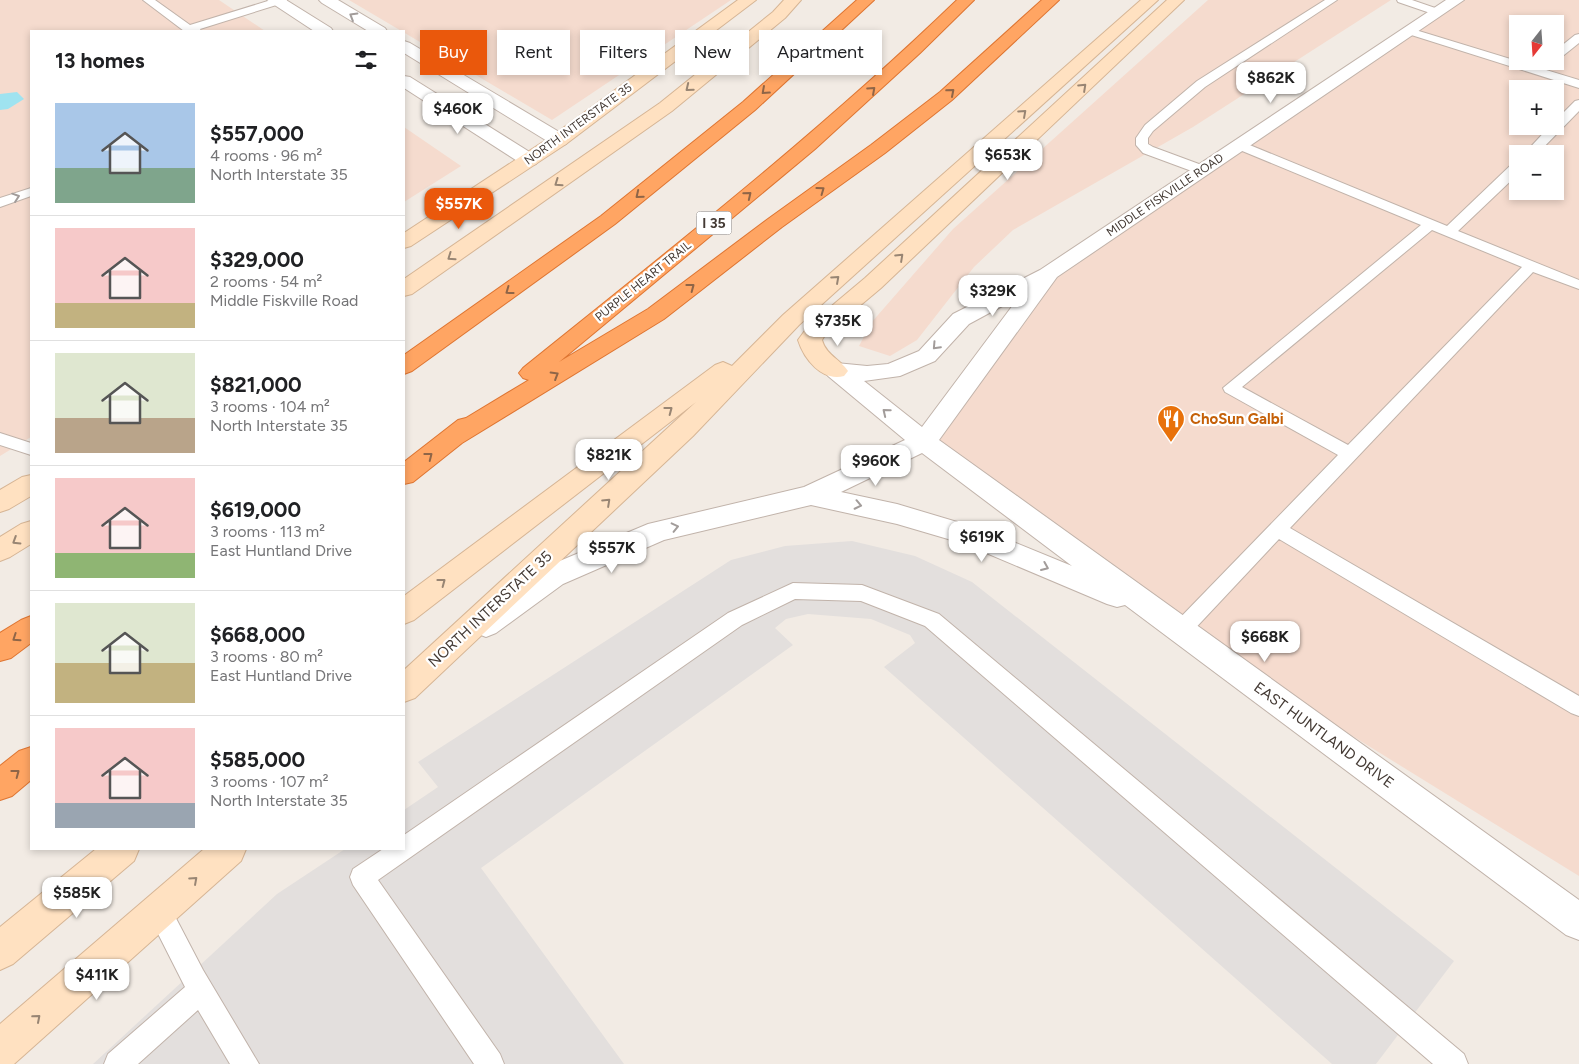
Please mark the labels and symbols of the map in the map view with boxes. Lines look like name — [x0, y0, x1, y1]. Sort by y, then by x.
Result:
one-way arrow — [349, 12, 358, 22]
north arrow — [1509, 15, 1564, 70]
pin: $862K — [1236, 62, 1306, 104]
street label: NORTH INTERSTATE 35 — [521, 80, 635, 168]
one-way arrow — [686, 82, 695, 90]
one-way arrow — [1078, 84, 1087, 93]
one-way arrow — [761, 85, 770, 94]
one-way arrow — [866, 87, 875, 96]
one-way arrow — [945, 89, 954, 98]
pin: $460K — [423, 92, 493, 135]
one-way arrow — [1017, 110, 1026, 119]
pin: $653K — [973, 138, 1043, 181]
street label: MIDDLE FISKVILLE ROAD — [1104, 151, 1226, 239]
one-way arrow — [554, 177, 564, 186]
one-way arrow — [815, 187, 825, 196]
pin: $557K — [424, 188, 494, 230]
one-way arrow — [636, 189, 645, 198]
one-way arrow — [11, 193, 19, 203]
one-way arrow — [742, 193, 751, 201]
road number: I 35 — [696, 212, 732, 234]
street label: PURPLE HEART TRAIL — [592, 238, 694, 324]
one-way arrow — [447, 251, 457, 260]
one-way arrow — [895, 254, 904, 263]
pin: $329K — [958, 274, 1028, 317]
one-way arrow — [831, 276, 840, 285]
one-way arrow — [685, 284, 695, 293]
one-way arrow — [505, 285, 515, 294]
pin: $735K — [803, 304, 873, 347]
one-way arrow — [933, 340, 942, 349]
one-way arrow — [549, 372, 558, 382]
restaurant icon: ChoSun Galbi — [1156, 404, 1186, 443]
one-way arrow — [663, 408, 672, 416]
one-way arrow — [883, 409, 892, 417]
place label: ChoSun Galbi — [1190, 410, 1284, 428]
pin: $821K — [574, 438, 644, 481]
pin: $960K — [841, 444, 911, 487]
one-way arrow — [423, 453, 432, 462]
one-way arrow — [601, 499, 610, 508]
one-way arrow — [854, 500, 863, 510]
pin: $619K — [947, 520, 1017, 563]
one-way arrow — [670, 522, 679, 533]
pin: $557K — [577, 532, 647, 574]
one-way arrow — [12, 534, 21, 544]
street label: NORTH INTERSTATE 35 — [425, 547, 555, 671]
one-way arrow — [1041, 561, 1049, 571]
one-way arrow — [436, 579, 446, 588]
pin: $668K — [1230, 620, 1300, 663]
one-way arrow — [12, 632, 21, 642]
street label: EAST HUNTLAND DRIVE — [1250, 678, 1398, 792]
one-way arrow — [10, 770, 20, 779]
pin: $585K — [42, 876, 112, 919]
one-way arrow — [189, 877, 198, 886]
pin: $411K — [62, 958, 132, 1001]
one-way arrow — [31, 1015, 40, 1024]

